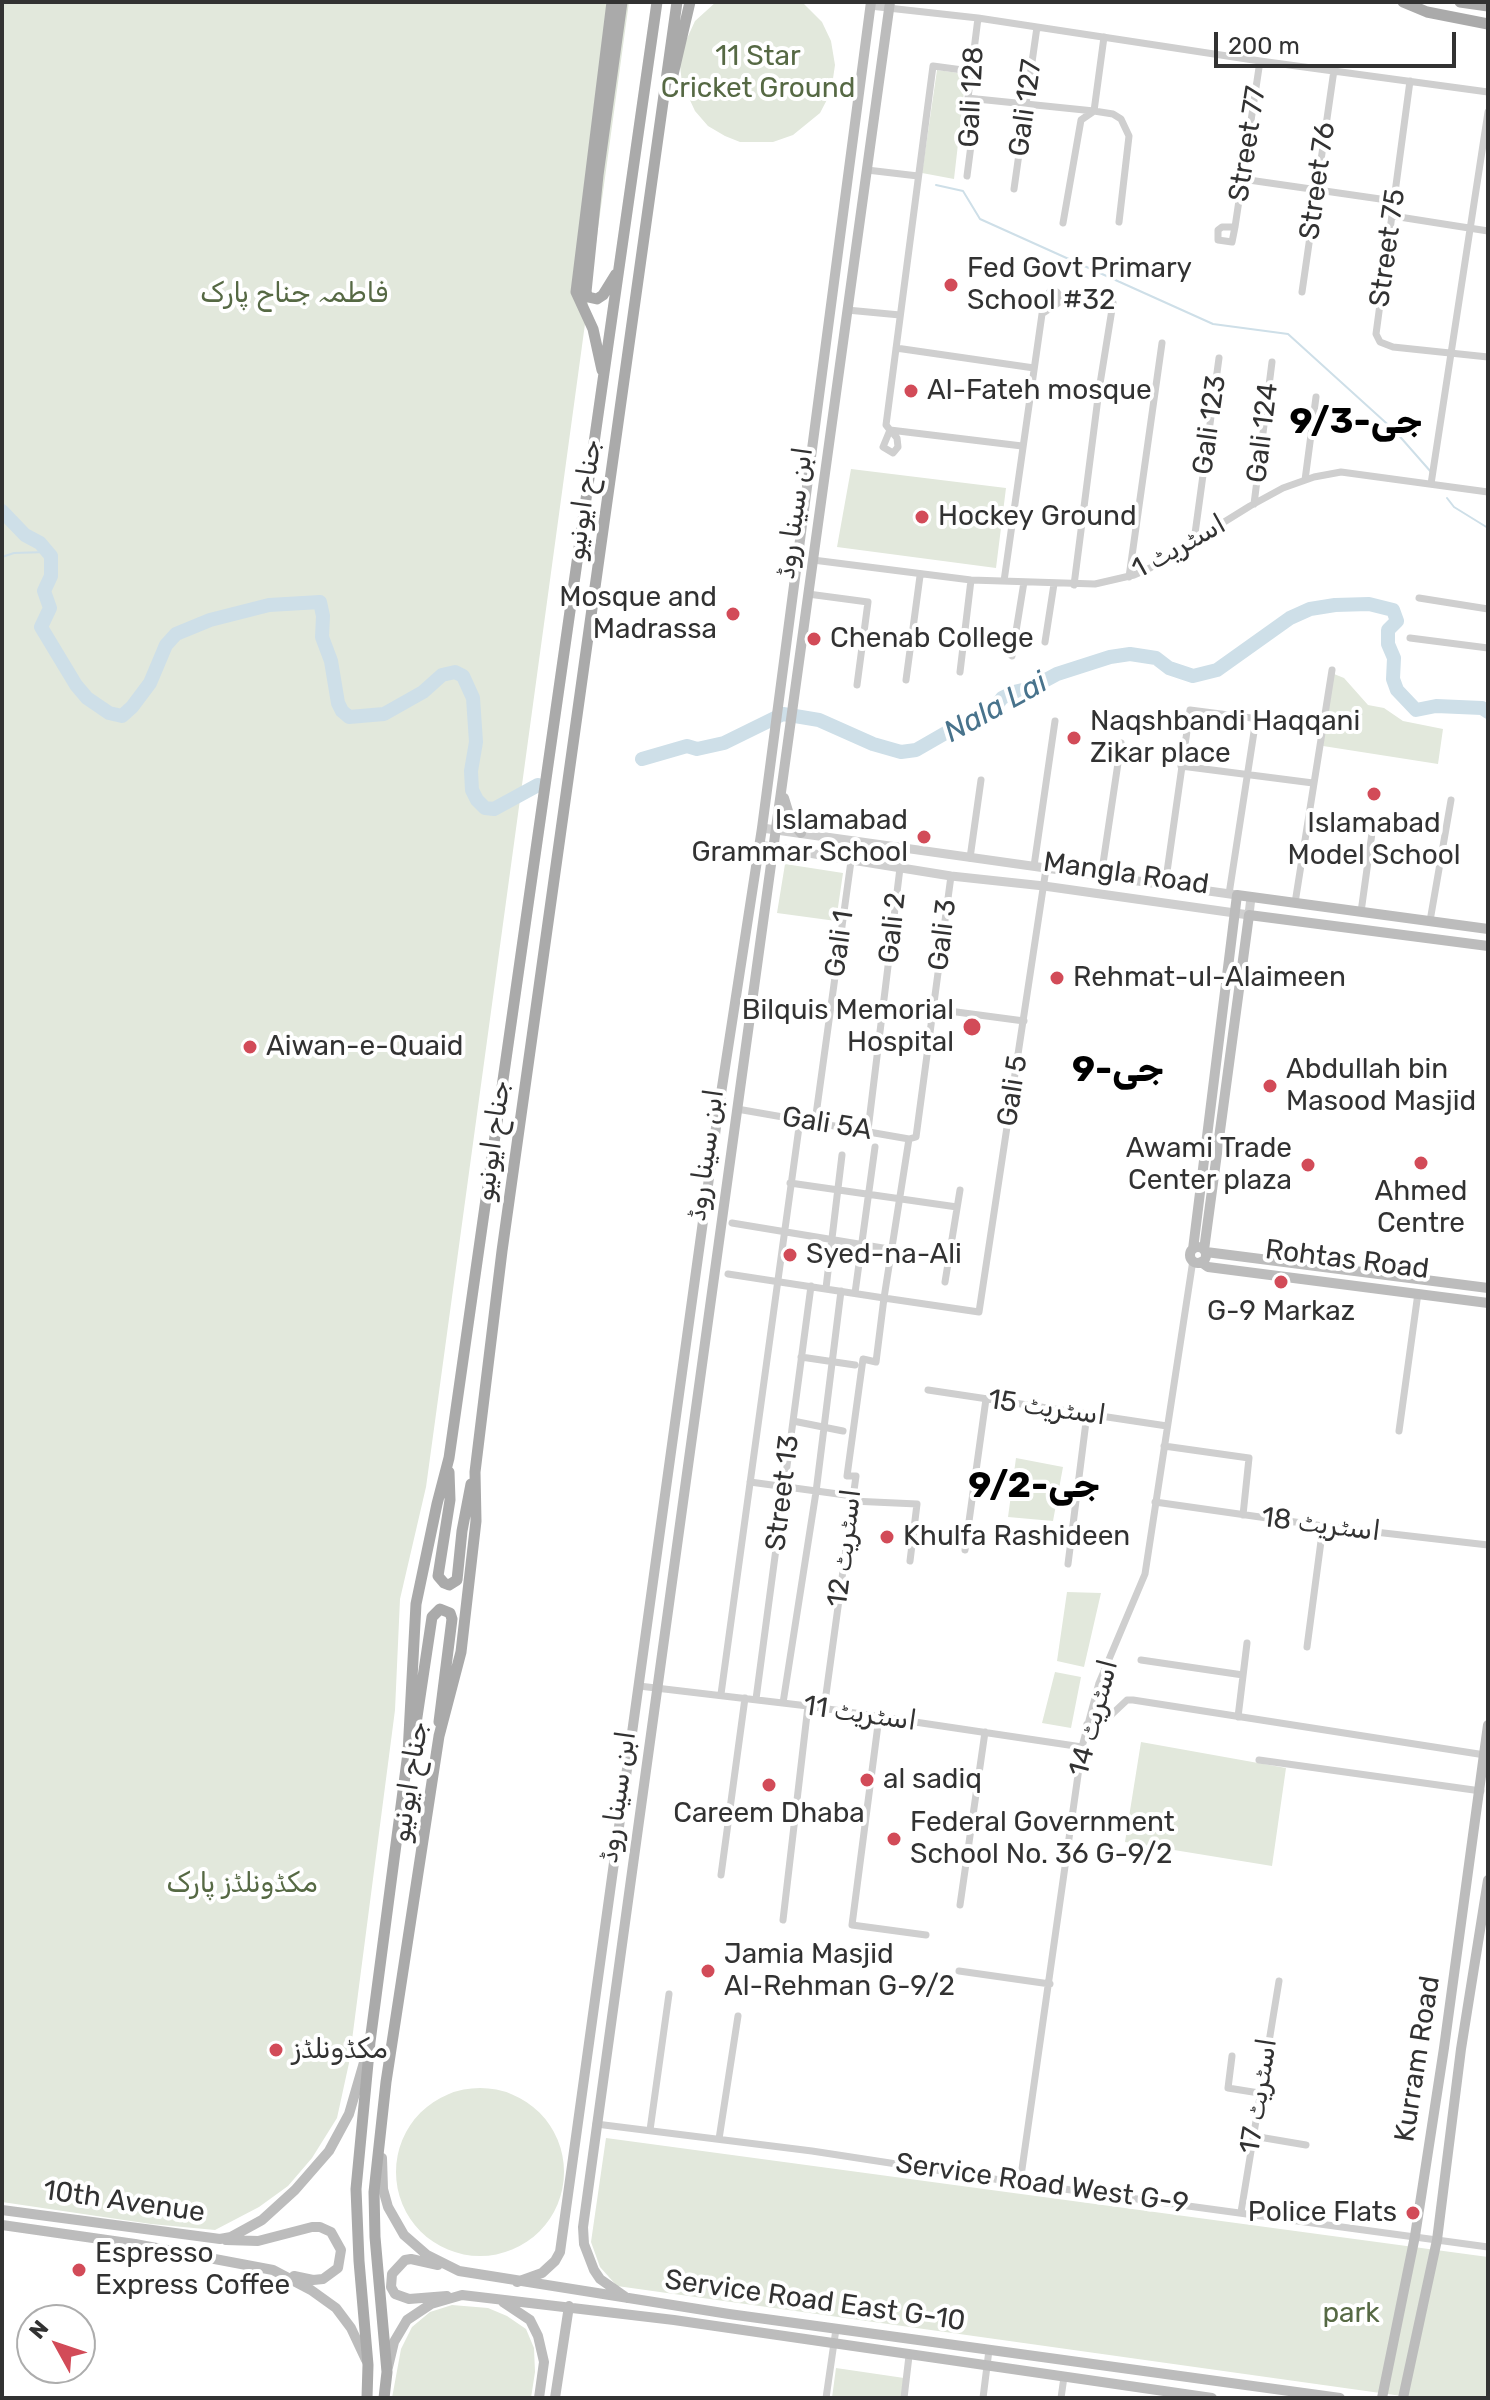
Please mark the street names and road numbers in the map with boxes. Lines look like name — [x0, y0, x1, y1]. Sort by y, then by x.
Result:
street label: Gali 128 — [953, 46, 991, 148]
street label: Gali 127 — [1003, 57, 1049, 159]
street label: Street 77 — [1222, 84, 1274, 204]
street label: Street 76 — [1293, 120, 1343, 242]
street label: Street 75 — [1363, 187, 1413, 309]
street label: Gali 123 — [1186, 373, 1234, 477]
street label: Gali 124 — [1240, 381, 1286, 485]
street label: جناح ایونیو — [559, 437, 609, 563]
street label: ابن سینا روڈ — [769, 445, 821, 581]
street label: اسٹریٹ 1 — [1126, 508, 1232, 586]
street label: Mangla Road — [1041, 846, 1211, 902]
street label: Gali 2 — [873, 891, 913, 965]
street label: Gali 3 — [922, 897, 964, 973]
street label: Gali 1 — [819, 909, 861, 979]
street label: Gali 5 — [991, 1053, 1035, 1129]
street label: جناح ایونیو — [468, 1078, 518, 1204]
street label: ابن سینا روڈ — [680, 1087, 732, 1223]
street label: Gali 5A — [780, 1100, 874, 1148]
street label: Rohtas Road — [1263, 1233, 1431, 1287]
street label: اسٹریٹ 15 — [986, 1383, 1108, 1433]
street label: Street 13 — [759, 1433, 807, 1553]
street label: اسٹریٹ 12 — [821, 1487, 869, 1609]
street label: اسٹریٹ 18 — [1260, 1501, 1382, 1549]
street label: اسٹریٹ 14 — [1062, 1656, 1126, 1780]
street label: اسٹریٹ 11 — [801, 1689, 919, 1739]
street label: جناح ایونیو — [384, 1719, 436, 1845]
street label: ابن سینا روڈ — [592, 1729, 644, 1865]
street label: Kurram Road — [1388, 1974, 1448, 2144]
street label: اسٹریٹ 17 — [1233, 2036, 1285, 2156]
street label: Service Road West G-9 — [893, 2147, 1191, 2221]
street label: 10th Avenue — [41, 2174, 207, 2230]
street label: Service Road East G-10 — [663, 2263, 967, 2339]

